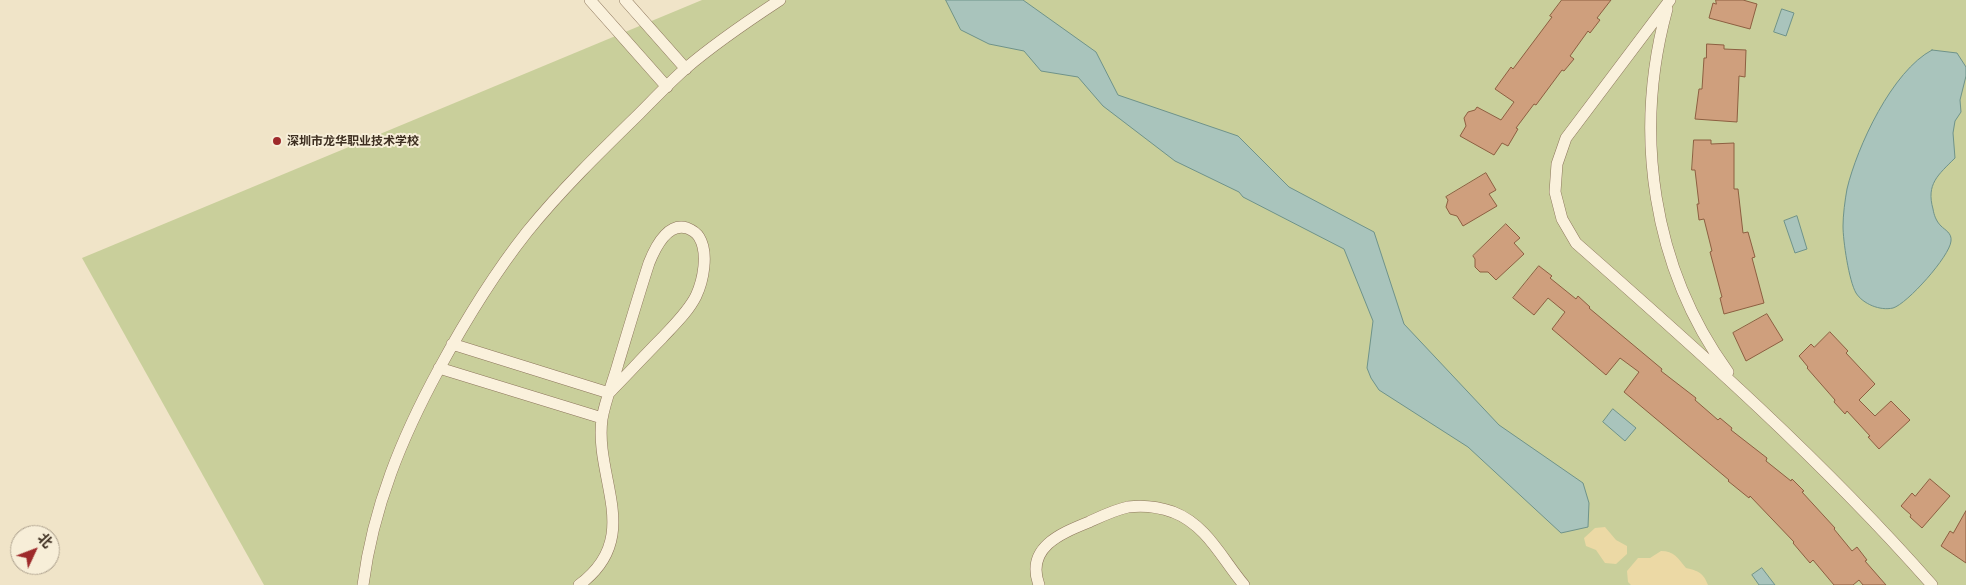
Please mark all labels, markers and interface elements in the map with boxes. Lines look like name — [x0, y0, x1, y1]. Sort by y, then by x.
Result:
place label: 深圳市龙华职业技术学校 — [287, 134, 419, 148]
marker: 深圳市龙华职业技术学校 — [271, 135, 283, 147]
north arrow — [10, 525, 60, 575]
text: 北 — [34, 529, 57, 552]

